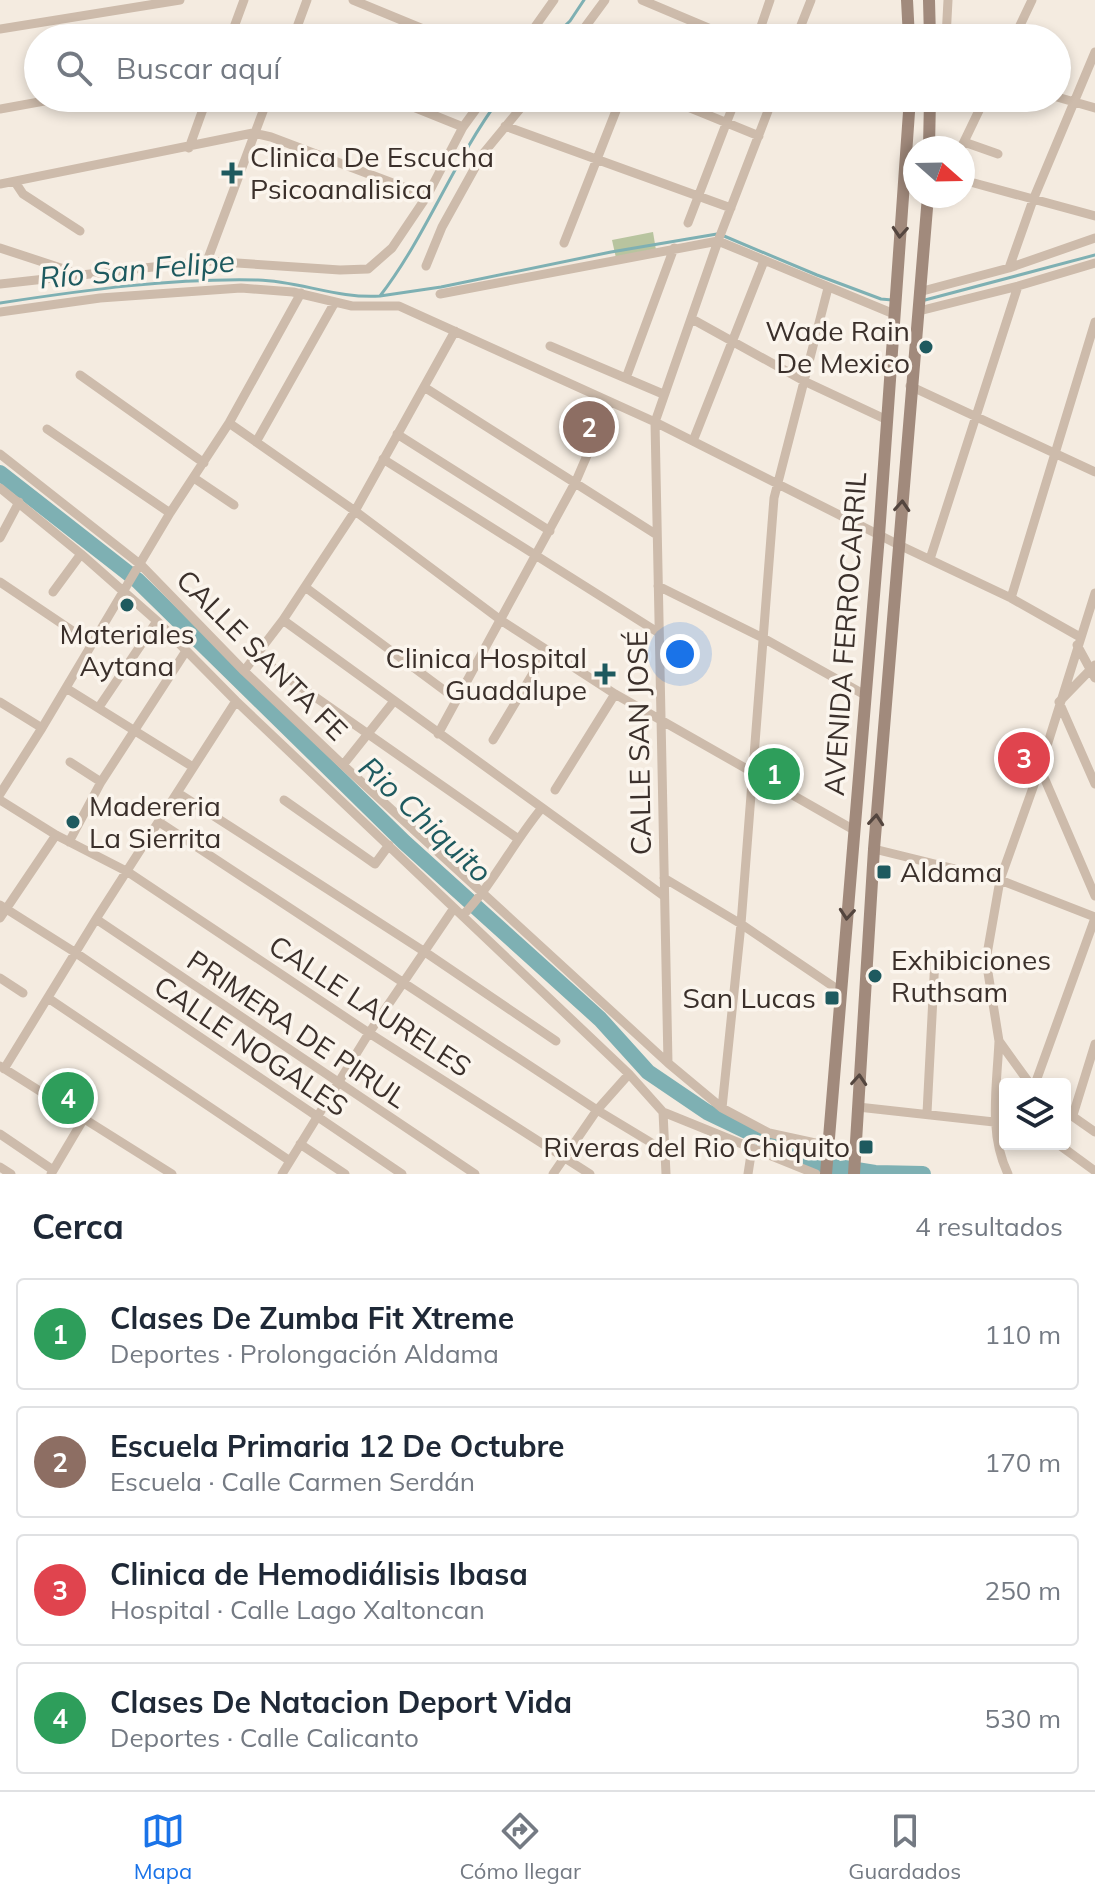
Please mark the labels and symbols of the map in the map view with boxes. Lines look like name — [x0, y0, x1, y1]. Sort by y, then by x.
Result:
north arrow — [903, 136, 975, 208]
place label: Clinica De Escucha Psicoanalisica — [250, 139, 494, 206]
marker: Clinica De Escucha Psicoanalisica — [221, 162, 243, 184]
one-way arrow — [892, 226, 909, 239]
water label: Río San Felipe — [38, 242, 236, 296]
place label: Wade Rain De Mexico — [765, 313, 910, 380]
marker: Wade Rain De Mexico — [917, 338, 935, 356]
pin: 2 — [563, 397, 615, 457]
street label: AVENIDA FERROCARRIL — [816, 471, 873, 797]
one-way arrow — [893, 499, 910, 512]
street label: CALLE SANTA FE — [170, 562, 355, 747]
marker: Materiales Aytana — [118, 596, 136, 614]
place label: Materiales Aytana — [59, 616, 195, 683]
street label: CALLE SAN JOSÉ — [619, 630, 658, 856]
your location — [660, 634, 700, 674]
place label: Clinica Hospital Guadalupe — [386, 640, 587, 707]
marker: Clinica Hospital Guadalupe — [594, 663, 616, 685]
pin: 3 — [998, 728, 1050, 788]
pin: 1 — [748, 744, 800, 804]
water label: Rio Chiquito — [351, 748, 500, 890]
place label: Madereria La Sierrita — [89, 788, 221, 855]
marker: Madereria La Sierrita — [64, 813, 82, 831]
one-way arrow — [867, 814, 884, 827]
place label: Aldama — [900, 854, 1002, 889]
marker: Aldama — [875, 863, 893, 881]
one-way arrow — [839, 908, 856, 921]
street label: CALLE LAURELES — [263, 927, 478, 1084]
street label: PRIMERA DE PIRUL — [181, 942, 414, 1115]
place label: Exhibiciones Ruthsam — [891, 942, 1051, 1009]
marker: Exhibiciones Ruthsam — [866, 967, 884, 985]
street label: CALLE NOGALES — [148, 968, 355, 1123]
place label: San Lucas — [682, 980, 816, 1015]
marker: San Lucas — [823, 989, 841, 1007]
pin: 4 — [42, 1068, 94, 1128]
one-way arrow — [851, 1073, 868, 1086]
place label: Riveras del Rio Chiquito — [543, 1129, 850, 1164]
marker: Riveras del Rio Chiquito — [857, 1138, 875, 1156]

